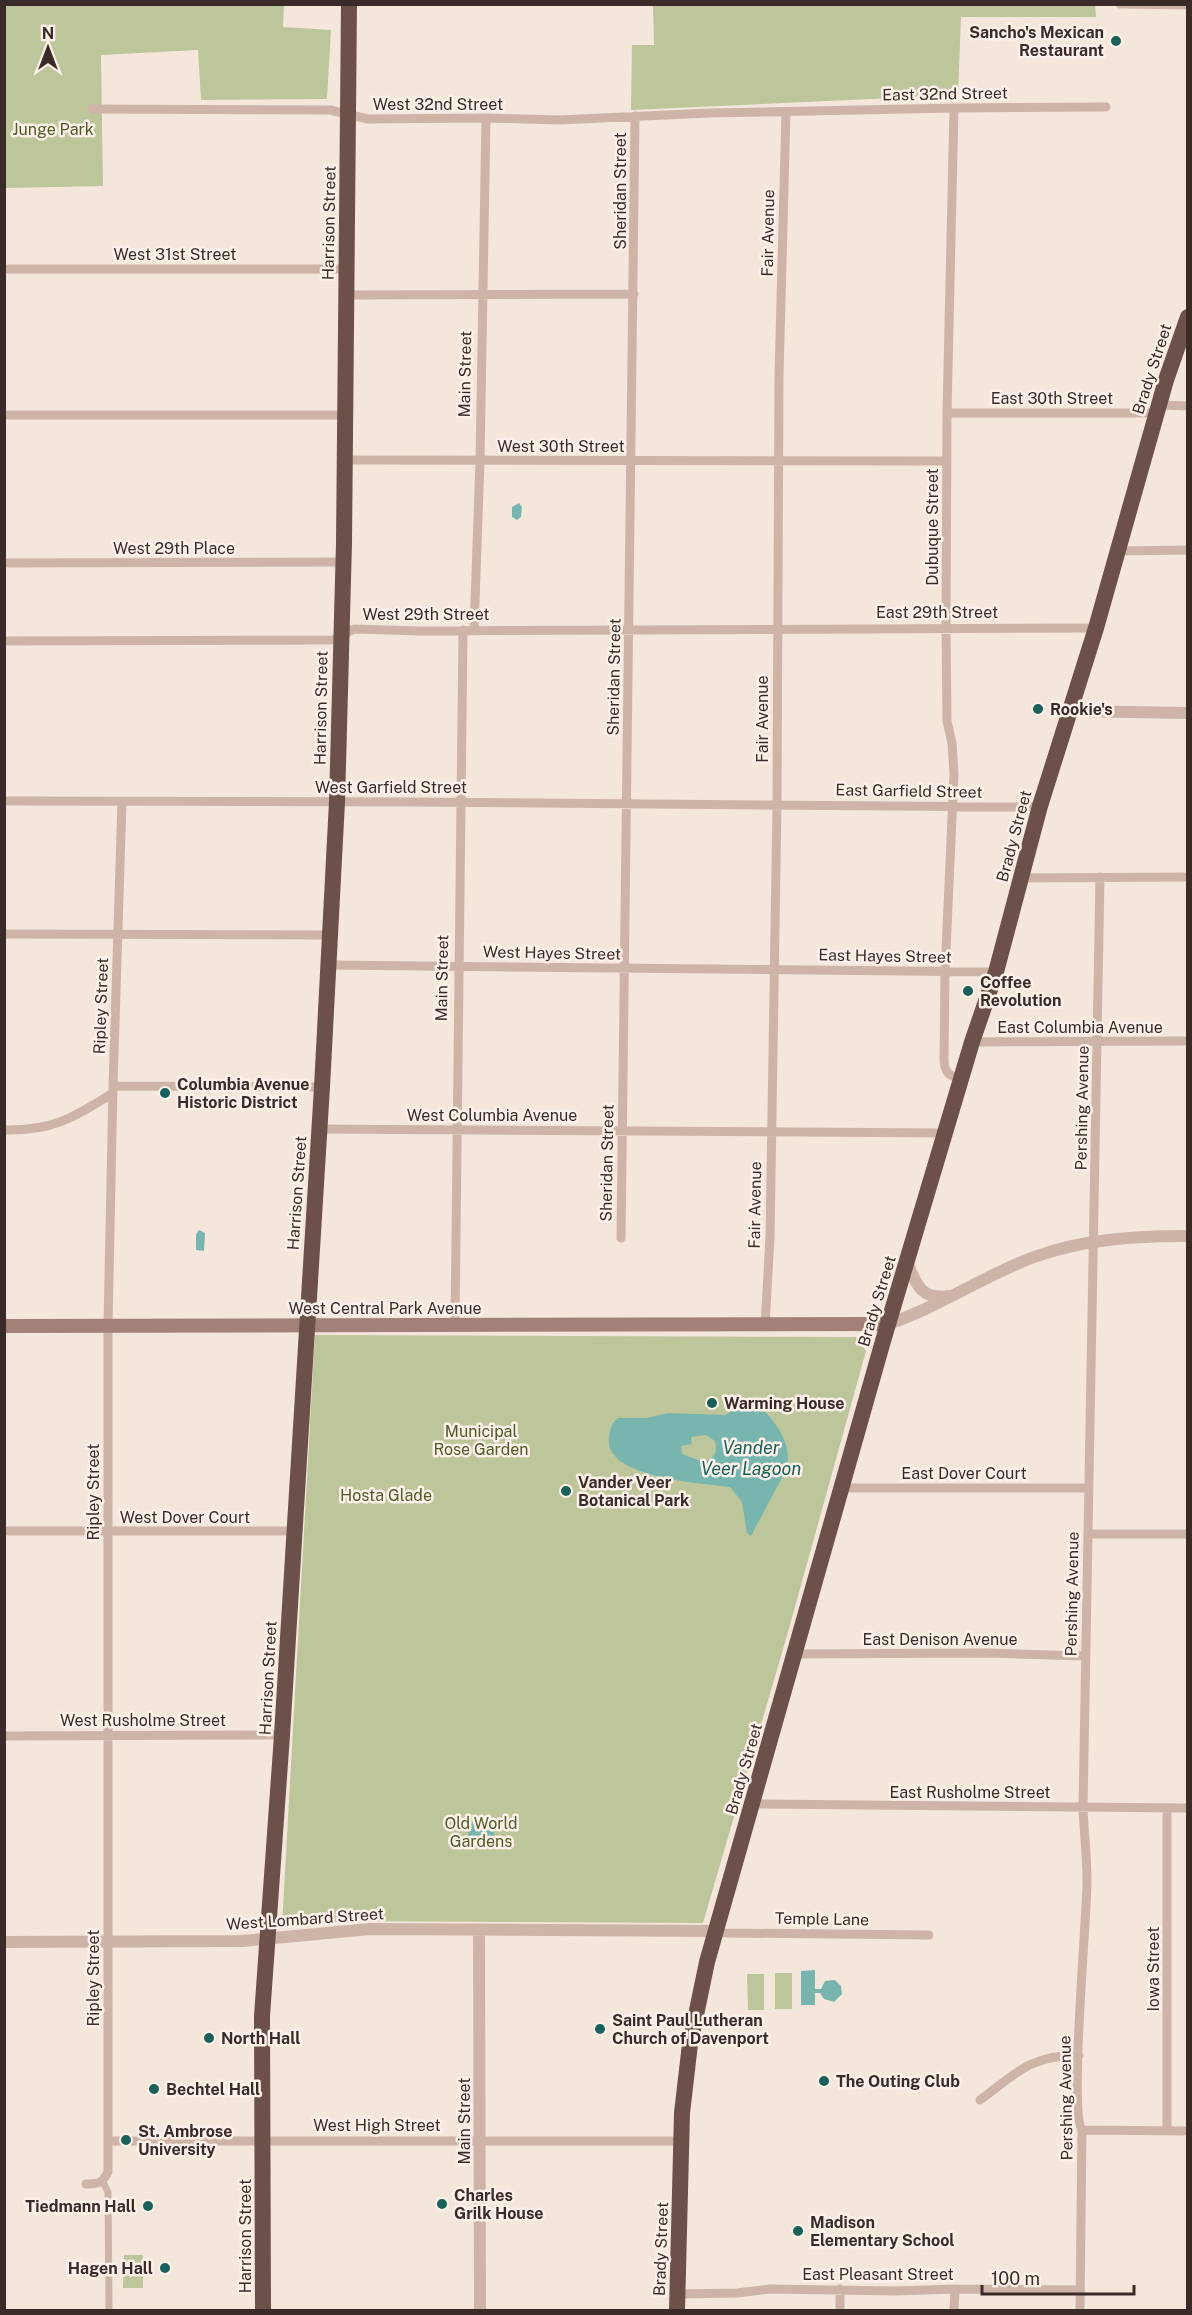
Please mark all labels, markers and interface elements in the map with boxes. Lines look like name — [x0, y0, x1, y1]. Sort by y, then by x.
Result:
north arrow — [18, 18, 78, 78]
place label: Sancho's Mexican Restaurant — [969, 23, 1104, 60]
text: N — [42, 24, 54, 43]
marker: Sancho's Mexican Restaurant — [1109, 34, 1123, 48]
street label: East 32nd Street — [882, 83, 1008, 105]
street label: West 32nd Street — [373, 95, 503, 114]
park label: Junge Park — [12, 120, 94, 139]
street label: Sheridan Street — [611, 132, 630, 250]
street label: Harrison Street — [319, 166, 339, 280]
street label: Fair Avenue — [758, 189, 778, 277]
street label: West 31st Street — [114, 245, 236, 264]
street label: Brady Street — [1128, 321, 1176, 417]
street label: Main Street — [455, 330, 475, 418]
street label: East 30th Street — [991, 389, 1113, 408]
street label: West 30th Street — [497, 437, 625, 456]
street label: Dubuque Street — [923, 468, 942, 586]
street label: West 29th Place — [113, 539, 235, 558]
street label: East 29th Street — [876, 603, 998, 622]
street label: West 29th Street — [362, 605, 490, 624]
street label: Sheridan Street — [603, 618, 625, 736]
street label: Harrison Street — [311, 651, 331, 765]
street label: Fair Avenue — [753, 675, 772, 763]
place label: Rookie's — [1050, 700, 1113, 719]
marker: Rookie's — [1031, 702, 1045, 716]
street label: West Garfield Street — [315, 778, 467, 797]
street label: East Garfield Street — [835, 780, 983, 802]
street label: Brady Street — [993, 788, 1035, 884]
street label: Main Street — [432, 934, 452, 1022]
street label: West Hayes Street — [483, 942, 621, 964]
street label: East Hayes Street — [818, 945, 952, 967]
street label: Ripley Street — [90, 957, 112, 1055]
place label: Coffee Revolution — [980, 973, 1061, 1010]
marker: Coffee Revolution — [961, 984, 975, 998]
street label: East Columbia Avenue — [997, 1018, 1163, 1037]
street label: Pershing Avenue — [1071, 1045, 1093, 1171]
place label: Columbia Avenue Historic District — [177, 1075, 309, 1112]
marker: Columbia Avenue Historic District — [158, 1086, 172, 1100]
street label: Sheridan Street — [596, 1104, 618, 1222]
street label: West Columbia Avenue — [407, 1106, 577, 1125]
street label: Harrison Street — [284, 1135, 310, 1251]
street label: Fair Avenue — [745, 1161, 765, 1249]
street label: Brady Street — [854, 1253, 900, 1349]
street label: West Central Park Avenue — [288, 1299, 482, 1318]
place label: Warming House — [724, 1394, 845, 1413]
marker: Warming House — [705, 1396, 719, 1410]
park label: Municipal Rose Garden — [433, 1422, 529, 1459]
water label: Vander Veer Lagoon — [701, 1437, 801, 1479]
street label: Ripley Street — [84, 1444, 103, 1540]
street label: East Dover Court — [901, 1464, 1027, 1483]
place label: Vander Veer Botanical Park — [578, 1473, 689, 1510]
marker: Vander Veer Botanical Park — [559, 1484, 573, 1498]
park label: Hosta Glade — [340, 1486, 432, 1505]
street label: West Dover Court — [120, 1508, 250, 1527]
street label: Pershing Avenue — [1061, 1531, 1083, 1657]
street label: Harrison Street — [256, 1620, 280, 1736]
street label: East Denison Avenue — [862, 1630, 1018, 1649]
street label: West Rusholme Street — [60, 1711, 226, 1730]
street label: Brady Street — [722, 1721, 766, 1817]
street label: East Rusholme Street — [889, 1783, 1051, 1802]
park label: Old World Gardens — [445, 1814, 517, 1851]
street label: West Lombard Street — [226, 1904, 384, 1934]
street label: Temple Lane — [775, 1909, 869, 1929]
street label: Iowa Street — [1144, 1926, 1163, 2012]
street label: Ripley Street — [84, 1930, 103, 2026]
place label: Saint Paul Lutheran Church of Davenport — [612, 2011, 769, 2048]
marker: Saint Paul Lutheran Church of Davenport — [593, 2022, 607, 2036]
place label: North Hall — [221, 2029, 300, 2048]
marker: North Hall — [202, 2031, 216, 2045]
street label: Pershing Avenue — [1055, 2035, 1077, 2161]
place label: The Outing Club — [836, 2072, 960, 2091]
marker: The Outing Club — [817, 2074, 831, 2088]
street label: Main Street — [455, 2078, 474, 2164]
place label: Bechtel Hall — [166, 2080, 260, 2099]
marker: Bechtel Hall — [147, 2082, 161, 2096]
street label: West High Street — [313, 2116, 441, 2135]
place label: St. Ambrose University — [138, 2122, 232, 2159]
marker: St. Ambrose University — [119, 2133, 133, 2147]
street label: Harrison Street — [236, 2179, 255, 2293]
place label: Charles Grilk House — [454, 2186, 544, 2223]
place label: Tiedmann Hall — [25, 2197, 136, 2216]
marker: Charles Grilk House — [435, 2197, 449, 2211]
marker: Tiedmann Hall — [141, 2199, 155, 2213]
street label: Brady Street — [650, 2202, 672, 2296]
place label: Madison Elementary School — [810, 2213, 955, 2250]
marker: Madison Elementary School — [791, 2224, 805, 2238]
scale bar — [982, 2258, 1134, 2296]
place label: Hagen Hall — [68, 2259, 153, 2278]
marker: Hagen Hall — [158, 2261, 172, 2275]
street label: East Pleasant Street — [802, 2265, 954, 2284]
text: 100 m — [991, 2268, 1040, 2289]

